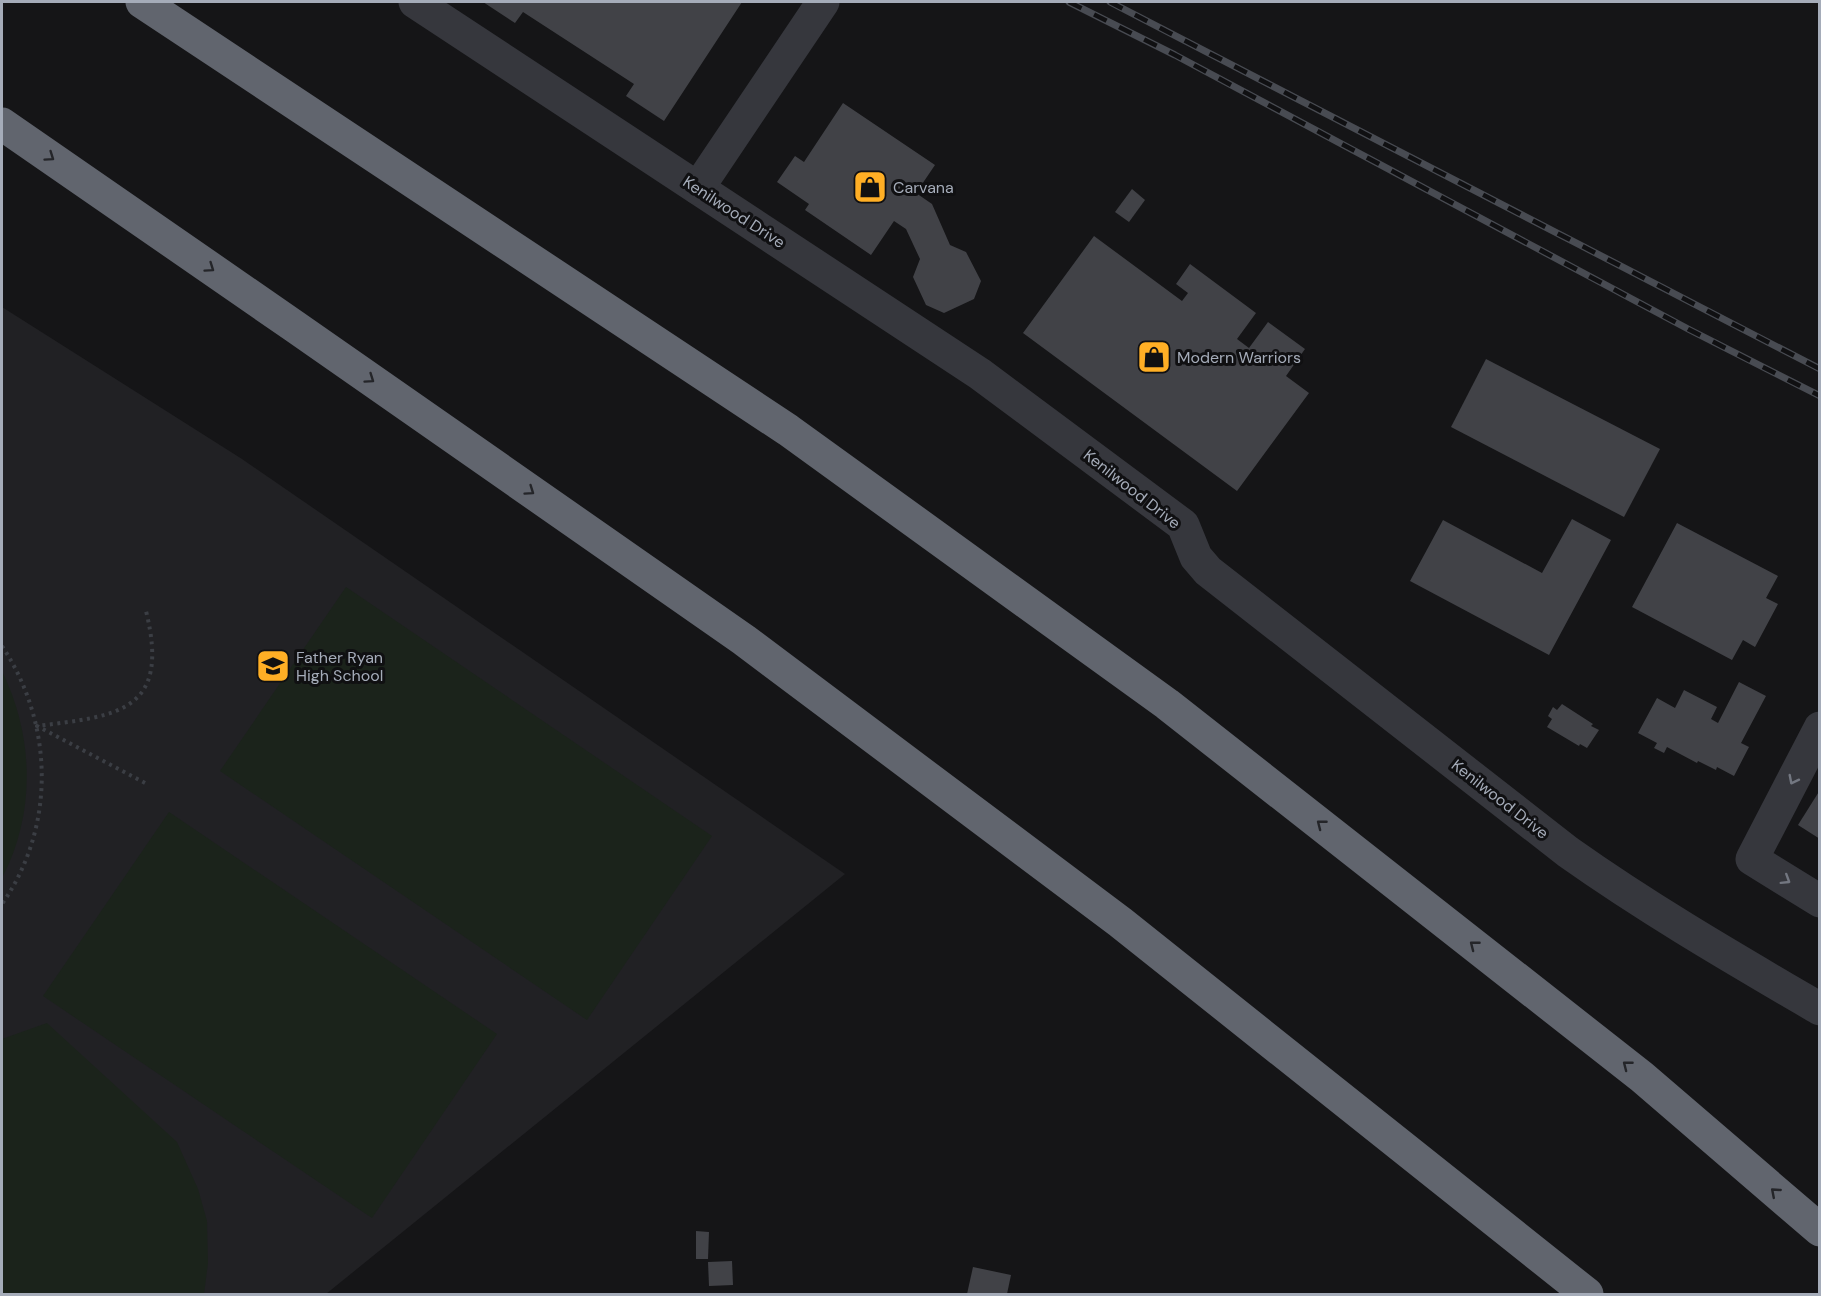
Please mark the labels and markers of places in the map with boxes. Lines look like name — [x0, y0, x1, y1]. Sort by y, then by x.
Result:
shop icon: Carvana — [852, 169, 888, 205]
place label: Carvana — [893, 177, 954, 198]
shop icon: Modern Warriors — [1136, 339, 1172, 375]
place label: Modern Warriors — [1177, 347, 1301, 368]
place label: Father Ryan High School — [296, 647, 383, 686]
school or university icon: Father Ryan High School — [255, 648, 291, 684]

